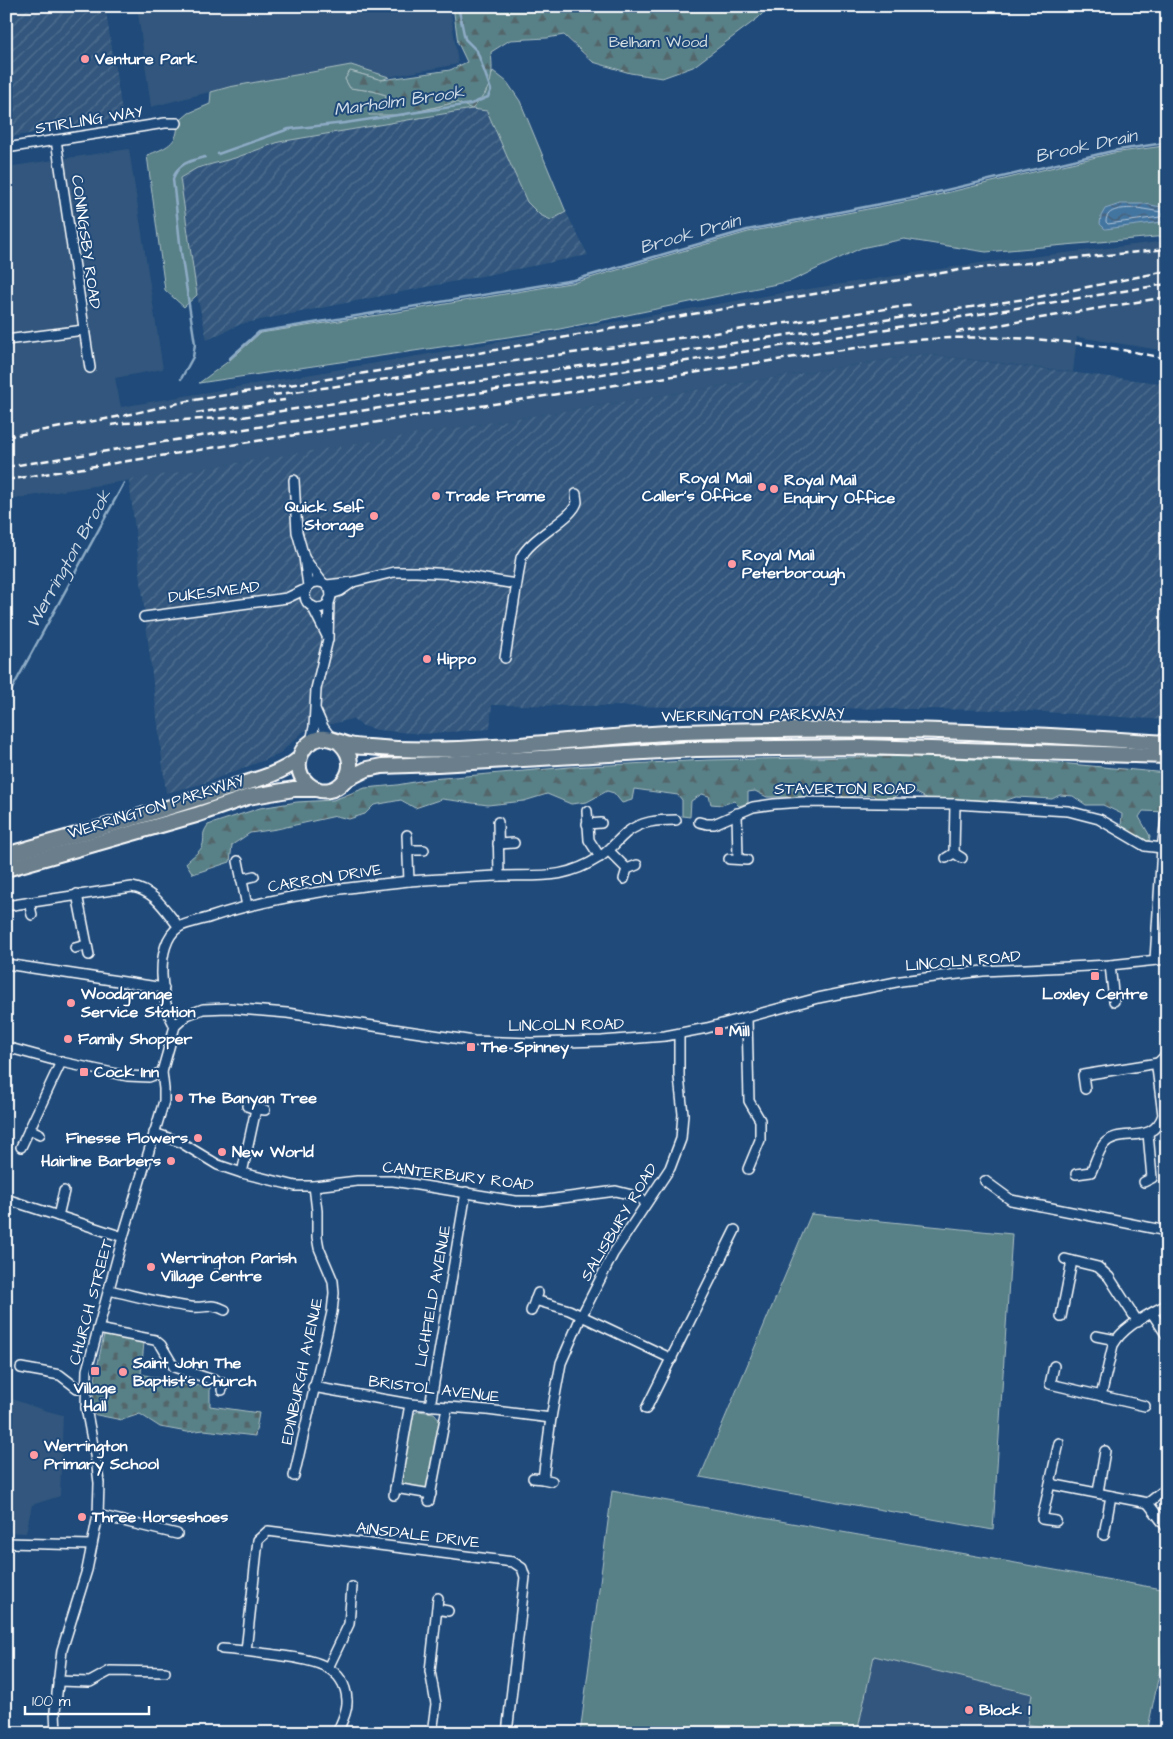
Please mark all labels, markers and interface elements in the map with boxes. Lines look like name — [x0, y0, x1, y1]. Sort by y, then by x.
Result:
park label: Belham Wood — [609, 31, 707, 53]
place label: Venture Park — [94, 48, 197, 70]
marker: Venture Park — [79, 53, 91, 65]
water label: Marholm Brook — [332, 79, 467, 123]
street label: STIRLING WAY — [33, 101, 145, 139]
water label: Brook Drain — [1033, 123, 1141, 169]
street label: CONINGSBY ROAD — [66, 174, 106, 310]
water label: Brook Drain — [637, 207, 745, 260]
place label: Royal Mail Caller's Office — [642, 467, 752, 507]
place label: Royal Mail Enquiry Office — [784, 469, 896, 510]
marker: Royal Mail Caller's Office — [756, 481, 768, 493]
marker: Royal Mail Enquiry Office — [768, 483, 780, 495]
water label: Werrington Brook — [20, 484, 119, 633]
place label: Trade Frame — [445, 485, 546, 507]
marker: Trade Frame — [430, 490, 442, 502]
place label: Quick Self Storage — [285, 496, 365, 538]
marker: Quick Self Storage — [368, 510, 380, 522]
place label: Royal Mail Peterborough — [742, 544, 846, 586]
marker: Royal Mail Peterborough — [726, 558, 738, 570]
street label: DUKESMEAD — [167, 575, 261, 609]
place label: Hippo — [437, 648, 477, 670]
marker: Hippo — [421, 653, 433, 665]
street label: WERRINGTON PARKWAY — [661, 702, 845, 728]
street label: WERRINGTON PARKWAY — [65, 770, 247, 844]
street label: STAVERTON ROAD — [774, 778, 916, 800]
street label: CARRON DRIVE — [266, 858, 384, 898]
street label: LINCOLN ROAD — [904, 945, 1022, 977]
marker: Loxley Centre — [1089, 970, 1101, 982]
place label: Woodgrange Service Station — [80, 983, 195, 1023]
place label: Loxley Centre — [1042, 983, 1148, 1006]
marker: Woodgrange Service Station — [65, 997, 77, 1009]
street label: LINCOLN ROAD — [508, 1013, 624, 1037]
place label: Mill — [729, 1020, 750, 1042]
marker: Mill — [713, 1025, 725, 1037]
place label: Family Shopper — [78, 1028, 192, 1051]
marker: Family Shopper — [62, 1033, 74, 1045]
place label: The Spinney — [480, 1036, 569, 1059]
marker: The Spinney — [465, 1041, 477, 1053]
place label: Cock Inn — [94, 1061, 159, 1083]
marker: Cock Inn — [78, 1066, 90, 1078]
place label: The Banyan Tree — [188, 1087, 317, 1110]
marker: The Banyan Tree — [173, 1092, 185, 1104]
place label: Finesse Flowers — [66, 1127, 188, 1149]
marker: Finesse Flowers — [192, 1132, 204, 1144]
place label: New World — [232, 1141, 314, 1163]
marker: New World — [216, 1146, 228, 1158]
place label: Hairline Barbers — [41, 1150, 161, 1172]
marker: Hairline Barbers — [165, 1155, 177, 1167]
street label: CANTERBURY ROAD — [381, 1156, 535, 1196]
street label: SALISBURY ROAD — [575, 1159, 663, 1285]
street label: LICHFIELD AVENUE — [410, 1223, 456, 1369]
street label: CHURCH STREET — [64, 1237, 118, 1367]
place label: Werrington Parish Village Centre — [160, 1247, 298, 1289]
marker: Werrington Parish Village Centre — [145, 1261, 157, 1273]
street label: EDINBURGH AVENUE — [276, 1295, 328, 1446]
place label: Saint John The Baptist's Church — [132, 1352, 257, 1392]
marker: Village Hall — [89, 1365, 101, 1377]
marker: Saint John The Baptist's Church — [117, 1366, 129, 1378]
street label: BRISTOL AVENUE — [367, 1370, 501, 1408]
place label: Village Hall — [73, 1377, 117, 1417]
place label: Werrington Primary School — [43, 1435, 159, 1476]
marker: Werrington Primary School — [28, 1449, 40, 1461]
place label: Three Horseshoes — [91, 1506, 228, 1528]
marker: Three Horseshoes — [76, 1511, 88, 1523]
street label: AINSDALE DRIVE — [355, 1517, 482, 1554]
scale bar — [25, 1684, 149, 1716]
text: 100 m — [32, 1691, 71, 1712]
place label: Block 1 — [979, 1699, 1031, 1721]
marker: Block 1 — [963, 1704, 975, 1716]

